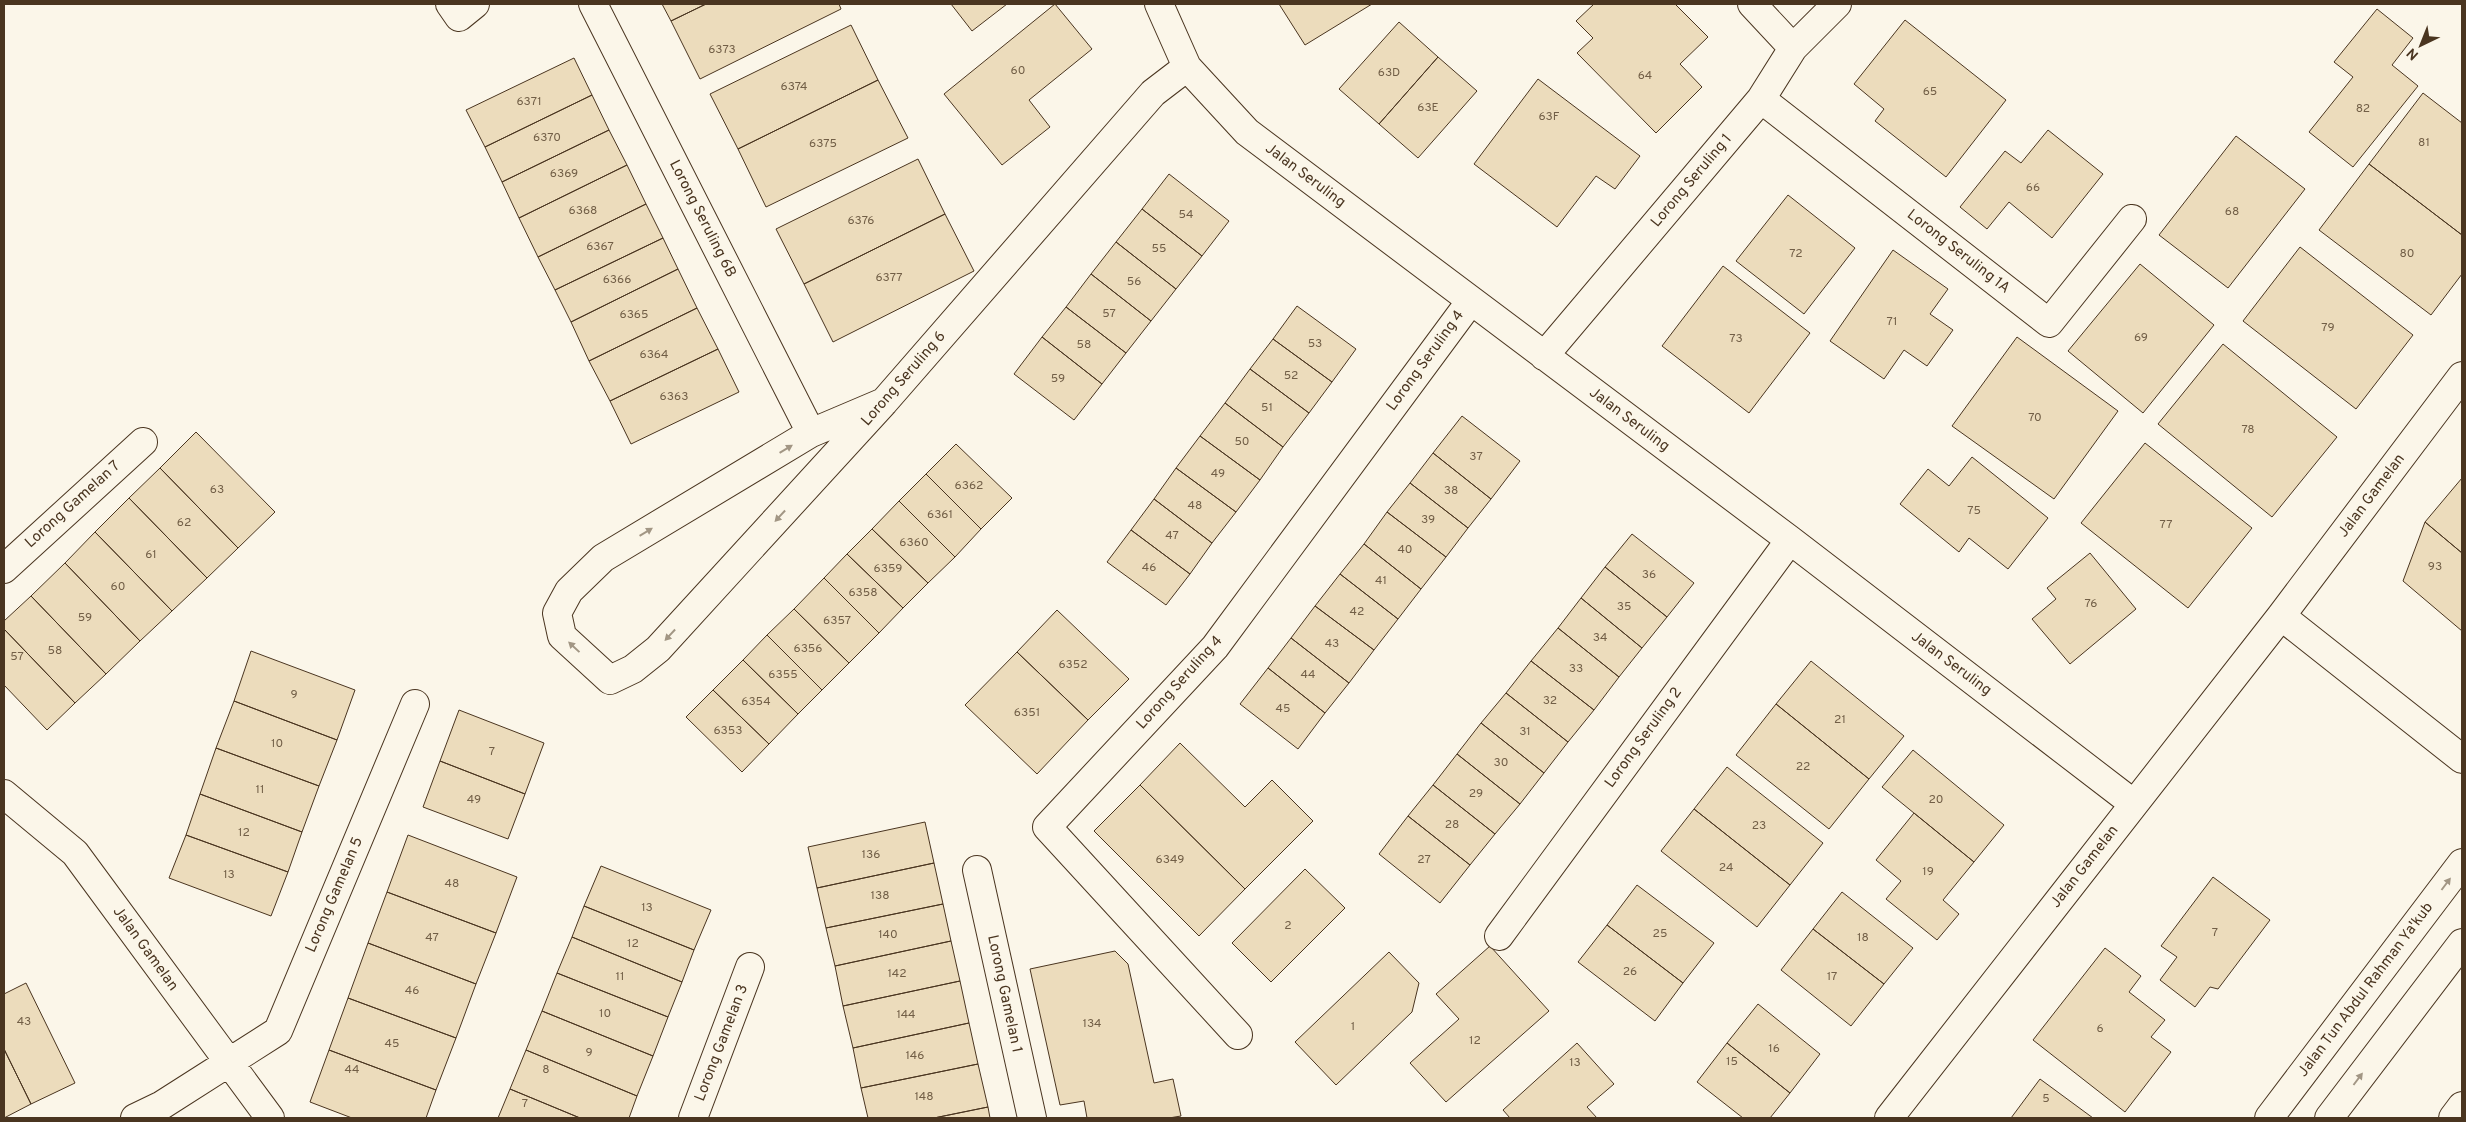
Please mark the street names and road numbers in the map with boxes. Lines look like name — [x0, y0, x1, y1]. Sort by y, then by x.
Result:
street label: Lorong Seruling 1 — [1647, 130, 1737, 232]
street label: Jalan Seruling — [1261, 140, 1349, 212]
street label: Lorong Seruling 6B — [664, 157, 740, 281]
street label: Lorong Seruling 1A — [1903, 206, 2013, 298]
street label: Lorong Seruling 4 — [1383, 307, 1469, 415]
street label: Lorong Seruling 6 — [858, 328, 950, 430]
street label: Jalan Seruling — [1585, 384, 1673, 456]
street label: Jalan Gamelan — [2334, 450, 2410, 542]
street label: Lorong Gamelan 7 — [21, 457, 125, 553]
street label: Jalan Seruling — [1907, 628, 1995, 700]
street label: Lorong Seruling 4 — [1133, 632, 1227, 734]
street label: Lorong Seruling 2 — [1601, 684, 1687, 792]
street label: Jalan Gamelan — [2047, 822, 2123, 912]
street label: Lorong Gamelan 5 — [302, 834, 368, 956]
street label: Jalan Tun Abdul Rahman Ya'kub — [2294, 899, 2438, 1081]
street label: Jalan Gamelan — [108, 903, 182, 995]
street label: Lorong Gamelan 1 — [982, 933, 1026, 1055]
street label: Lorong Gamelan 3 — [691, 982, 753, 1104]

